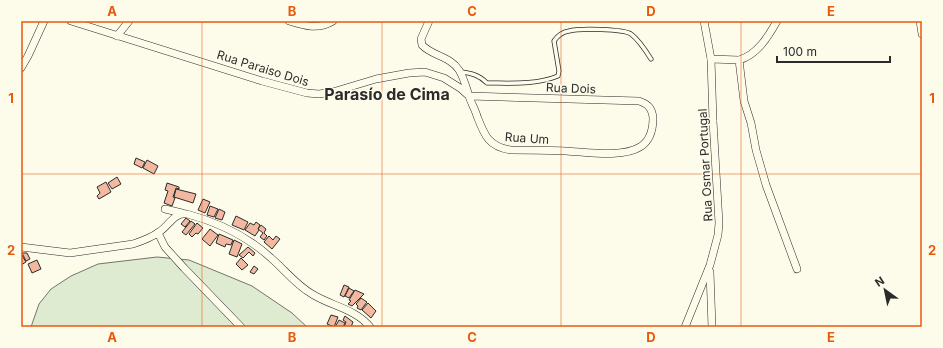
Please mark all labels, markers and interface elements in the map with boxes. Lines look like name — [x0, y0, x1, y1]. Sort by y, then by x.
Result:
text: A — [107, 3, 117, 19]
text: B — [288, 3, 297, 19]
text: C — [467, 3, 477, 19]
text: D — [646, 3, 656, 19]
text: E — [827, 3, 835, 19]
scale bar — [777, 38, 890, 64]
text: 100 m — [783, 44, 817, 59]
street label: Rua Paraiso Dois — [215, 47, 311, 89]
street label: Rua Dois — [546, 80, 596, 96]
district label: Parasío de Cima — [324, 84, 450, 104]
text: 1 — [8, 90, 14, 106]
text: 1 — [929, 90, 935, 106]
street label: Rua Osmar Portugal — [695, 108, 715, 222]
street label: Rua Um — [504, 129, 550, 147]
text: 2 — [7, 242, 15, 258]
text: 2 — [928, 242, 936, 258]
north arrow — [865, 270, 905, 310]
text: N — [872, 273, 887, 290]
text: A — [107, 329, 117, 345]
text: B — [288, 329, 297, 345]
text: C — [467, 329, 477, 345]
text: D — [646, 329, 656, 345]
text: E — [827, 329, 835, 345]

